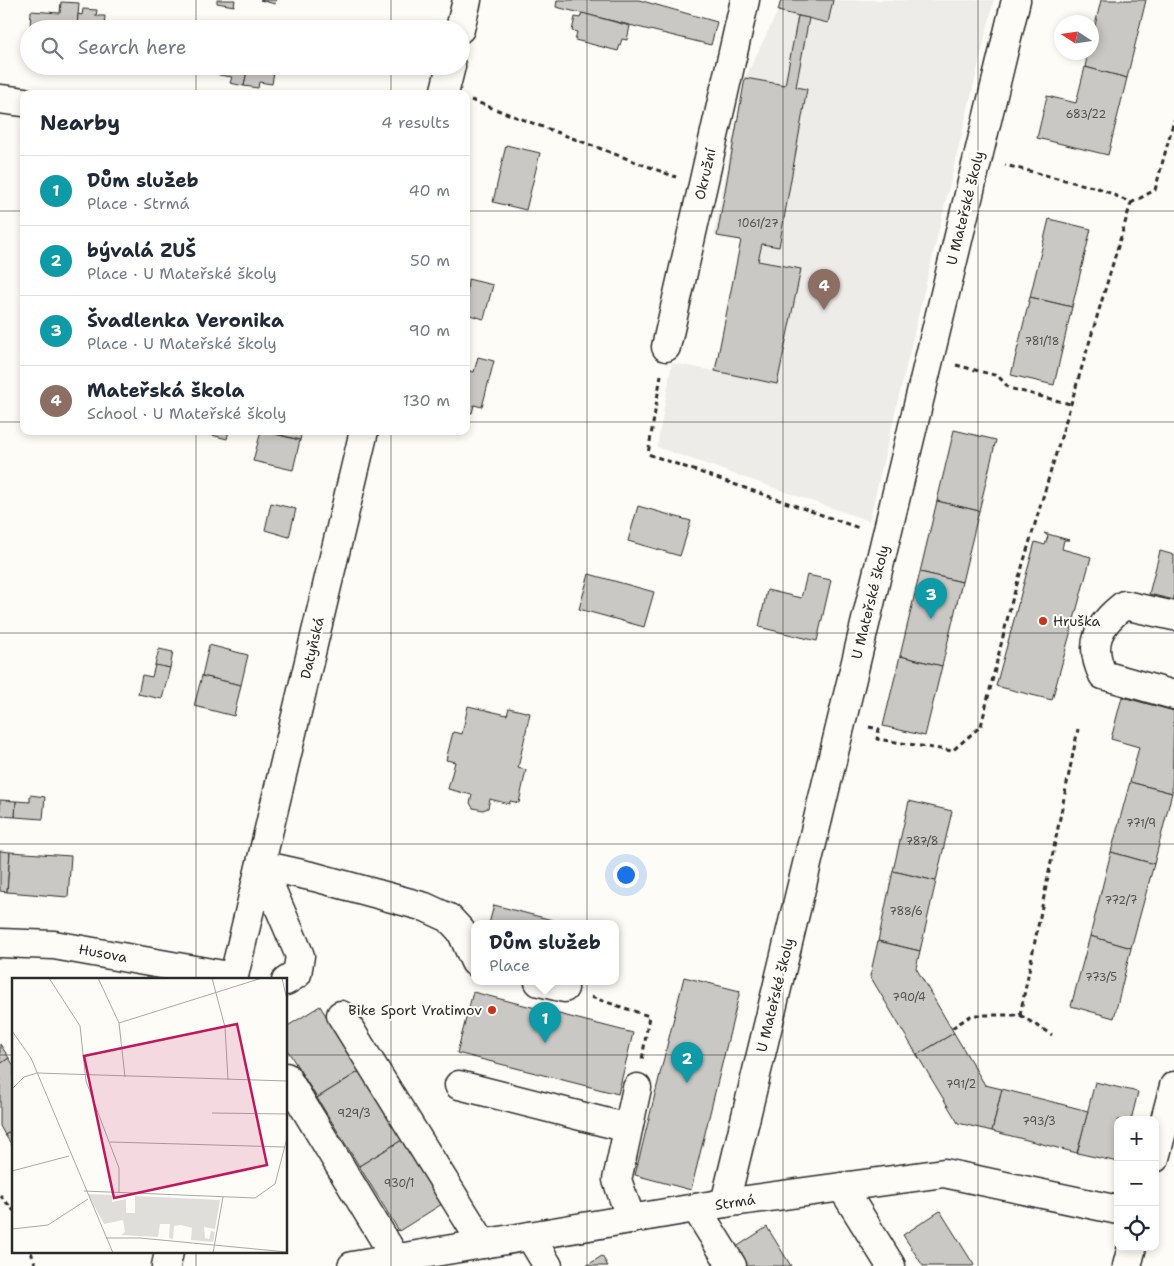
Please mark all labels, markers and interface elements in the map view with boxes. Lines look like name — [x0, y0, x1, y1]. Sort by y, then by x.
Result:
north arrow — [1054, 15, 1099, 60]
search box — [20, 20, 470, 75]
icon: search — [38, 34, 66, 62]
text: Search here — [78, 35, 187, 60]
house number: 683/22 — [1066, 107, 1106, 122]
text: Nearby — [40, 109, 120, 137]
text: 4 results — [381, 112, 450, 133]
street label: Okružní — [690, 146, 720, 202]
street label: U Mateřské školy — [942, 149, 988, 267]
text: Dům služeb — [87, 168, 199, 193]
text: 1 — [52, 180, 60, 201]
text: 40 m — [408, 180, 450, 201]
text: Place · Strmá — [87, 193, 190, 214]
house number: 1061/27 — [737, 216, 779, 231]
text: bývalá ZUŠ — [87, 238, 196, 263]
text: 2 — [50, 250, 62, 271]
text: 50 m — [410, 250, 450, 271]
text: Place · U Mateřské školy — [87, 263, 277, 284]
pin: 4 — [808, 269, 840, 310]
text: Švadlenka Veronika — [87, 308, 284, 333]
text: 3 — [50, 320, 62, 341]
text: 90 m — [409, 320, 450, 341]
text: Place · U Mateřské školy — [87, 333, 277, 354]
house number: 781/18 — [1025, 334, 1059, 349]
text: Mateřská škola — [87, 378, 245, 403]
text: 4 — [50, 390, 62, 411]
text: 130 m — [403, 390, 450, 411]
text: School · U Mateřské školy — [87, 403, 286, 424]
street label: U Mateřské školy — [847, 543, 893, 661]
pin: 3 — [915, 578, 947, 619]
place label: Hruška — [1053, 612, 1101, 630]
street label: Datyňská — [296, 615, 328, 681]
marker: Hruška — [1037, 615, 1049, 627]
house number: 771/9 — [1126, 816, 1156, 831]
house number: 787/8 — [905, 834, 939, 849]
your location — [613, 862, 639, 888]
house number: 772/7 — [1105, 893, 1138, 908]
house number: 788/6 — [889, 904, 923, 919]
popup — [471, 920, 619, 985]
text: Dům služeb — [489, 930, 601, 955]
street label: U Mateřské školy — [752, 936, 798, 1054]
street label: Husova — [77, 940, 129, 966]
text: Place — [489, 955, 530, 976]
house number: 773/5 — [1085, 970, 1117, 985]
inset map — [12, 978, 288, 1254]
house number: 790/4 — [892, 990, 926, 1005]
place label: Bike Sport Vratimov — [348, 1001, 482, 1019]
pin: 1 — [529, 1002, 561, 1043]
marker: Bike Sport Vratimov — [486, 1004, 498, 1016]
pin: 2 — [671, 1042, 703, 1083]
house number: 791/2 — [946, 1077, 976, 1092]
house number: 929/3 — [337, 1106, 371, 1121]
house number: 793/3 — [1022, 1114, 1056, 1129]
map controls — [1114, 1116, 1159, 1251]
button: + — [1114, 1116, 1159, 1161]
button: − — [1114, 1161, 1159, 1206]
house number: 930/1 — [384, 1176, 414, 1191]
street label: Strmá — [714, 1190, 757, 1214]
button: locate — [1114, 1206, 1159, 1251]

